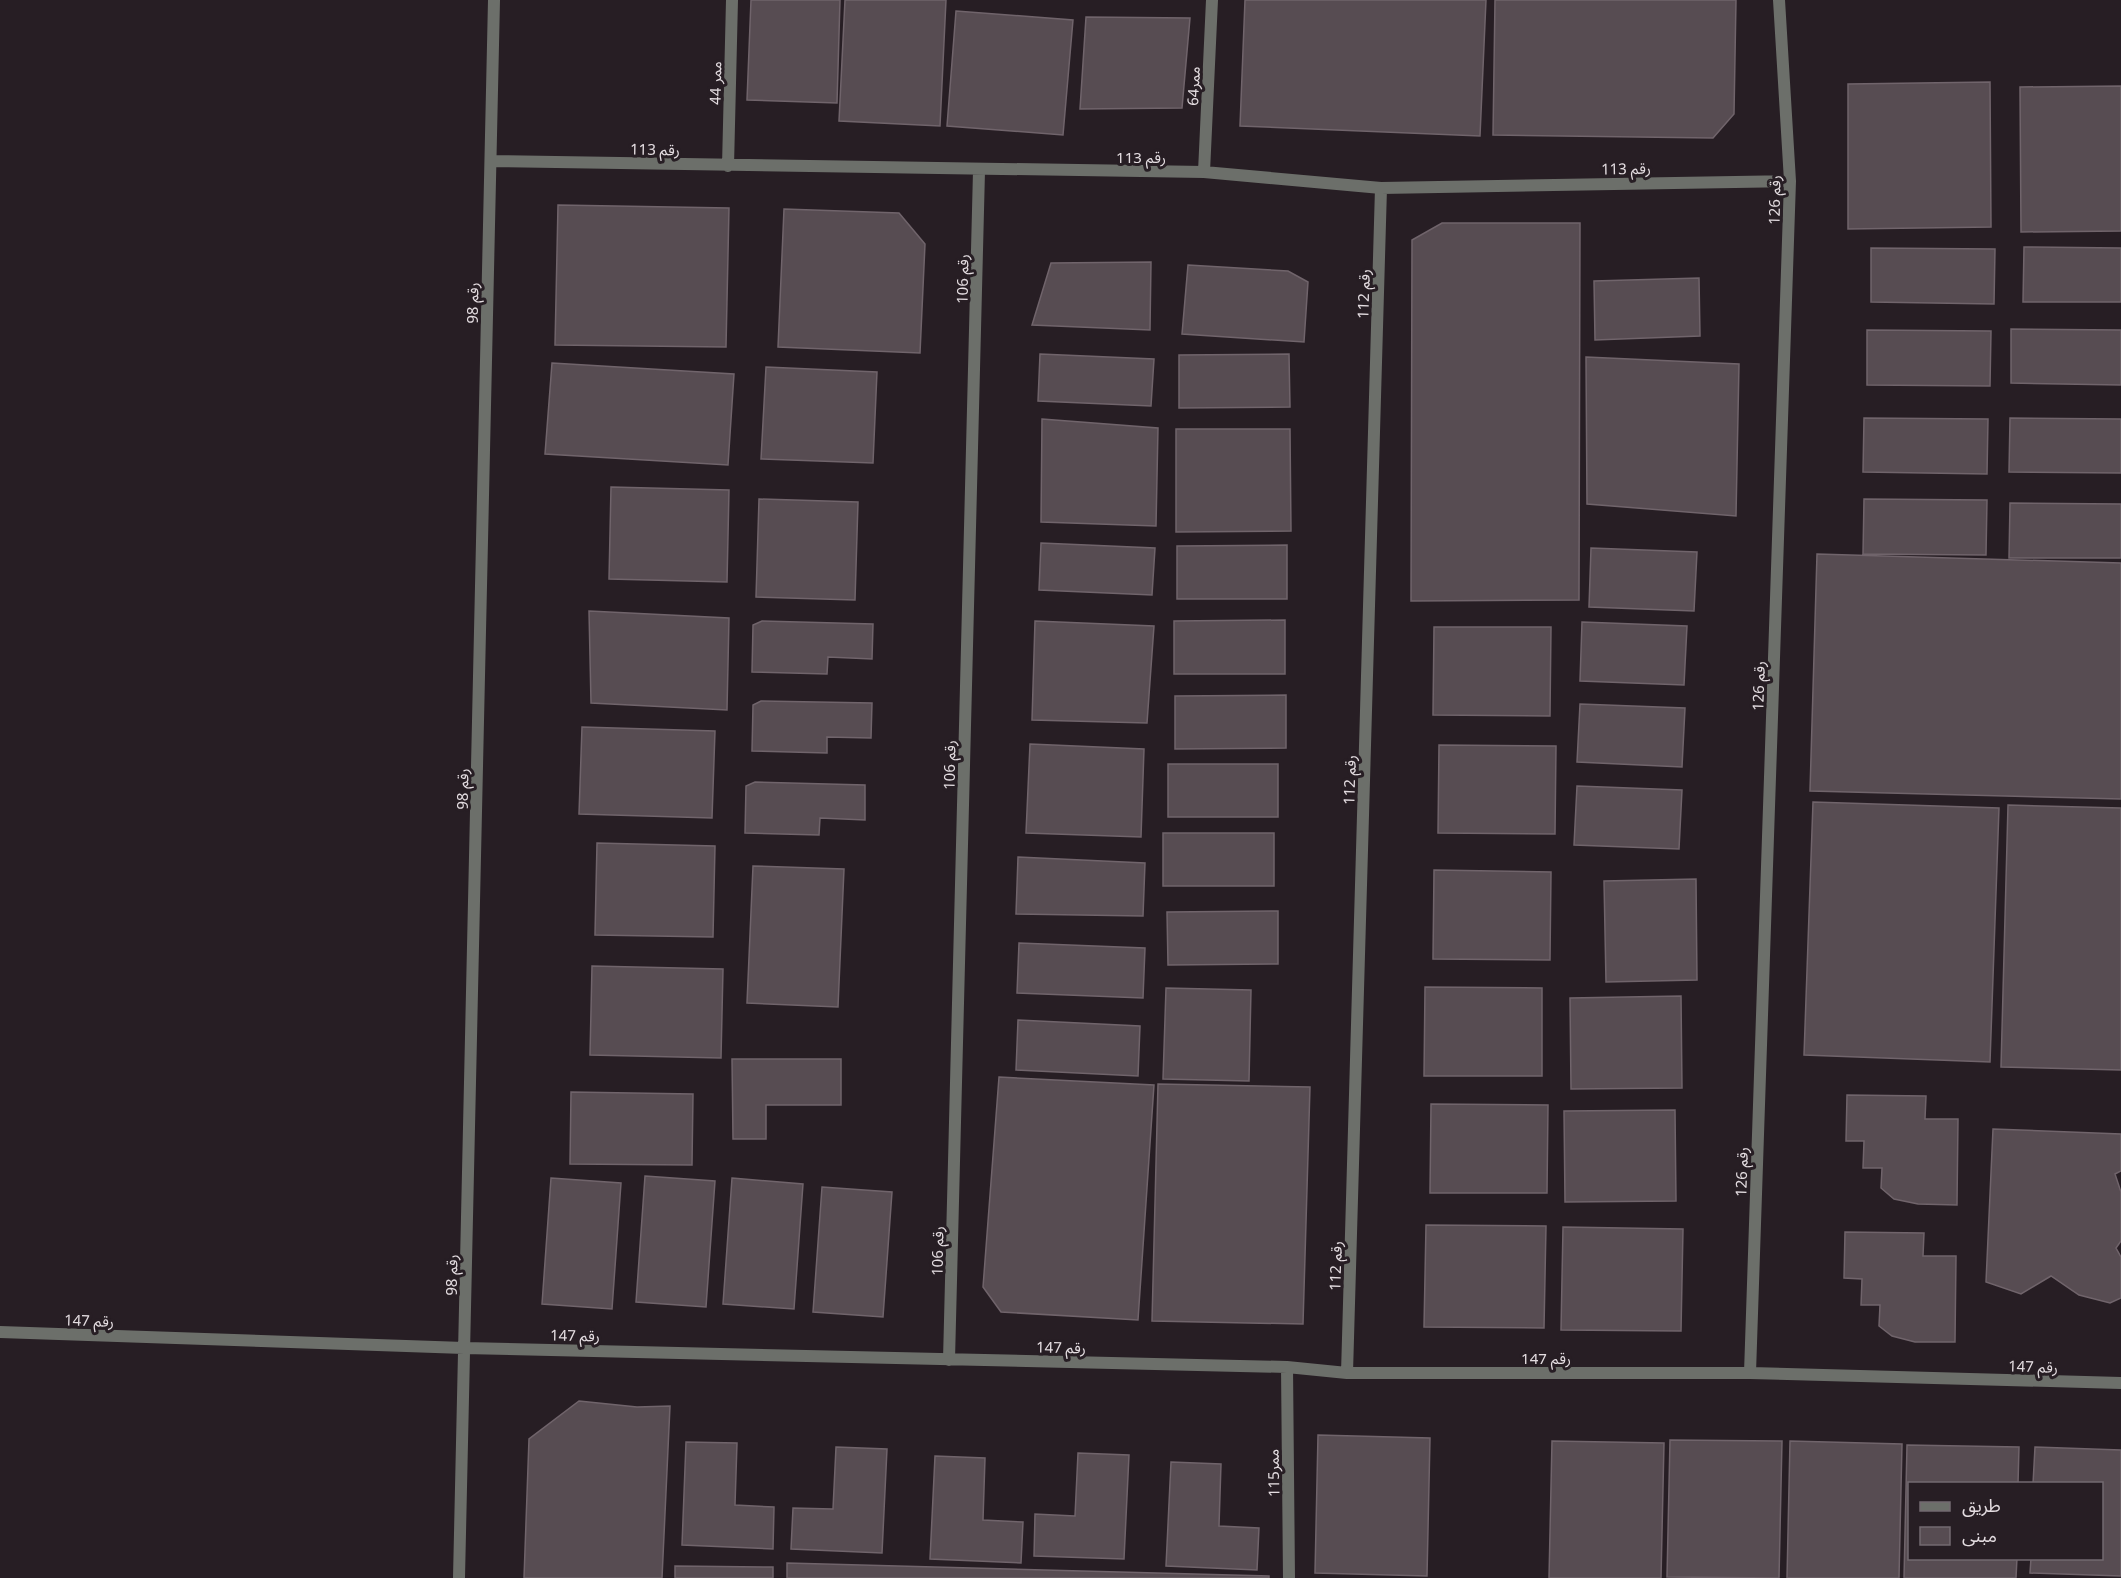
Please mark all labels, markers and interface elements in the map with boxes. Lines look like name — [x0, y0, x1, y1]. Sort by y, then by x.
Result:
street label: ممر 44 — [705, 61, 725, 105]
street label: ممر64 — [1182, 66, 1204, 106]
street label: رقم 113 — [630, 139, 680, 161]
street label: رقم 113 — [1116, 147, 1166, 169]
street label: رقم 113 — [1601, 158, 1651, 180]
street label: رقم 126 — [1764, 175, 1786, 225]
street label: رقم 106 — [952, 254, 974, 304]
street label: رقم 112 — [1352, 269, 1376, 319]
street label: رقم 98 — [462, 282, 484, 324]
street label: رقم 126 — [1747, 661, 1771, 711]
street label: رقم 106 — [939, 740, 961, 790]
street label: رقم 112 — [1338, 755, 1362, 805]
street label: رقم 98 — [452, 768, 474, 810]
street label: رقم 126 — [1730, 1147, 1754, 1197]
street label: رقم 106 — [927, 1226, 949, 1276]
street label: رقم 112 — [1324, 1241, 1348, 1291]
street label: رقم 98 — [441, 1254, 463, 1296]
street label: رقم 147 — [64, 1309, 114, 1333]
street label: رقم 147 — [550, 1325, 600, 1347]
street label: رقم 147 — [1036, 1337, 1086, 1359]
street label: رقم 147 — [1521, 1348, 1571, 1370]
street label: رقم 147 — [2008, 1355, 2058, 1379]
street label: ممر115 — [1263, 1449, 1283, 1497]
legend — [1908, 1482, 2103, 1560]
text: طريق — [1962, 1493, 2001, 1517]
text: مبنى — [1962, 1523, 1997, 1547]

